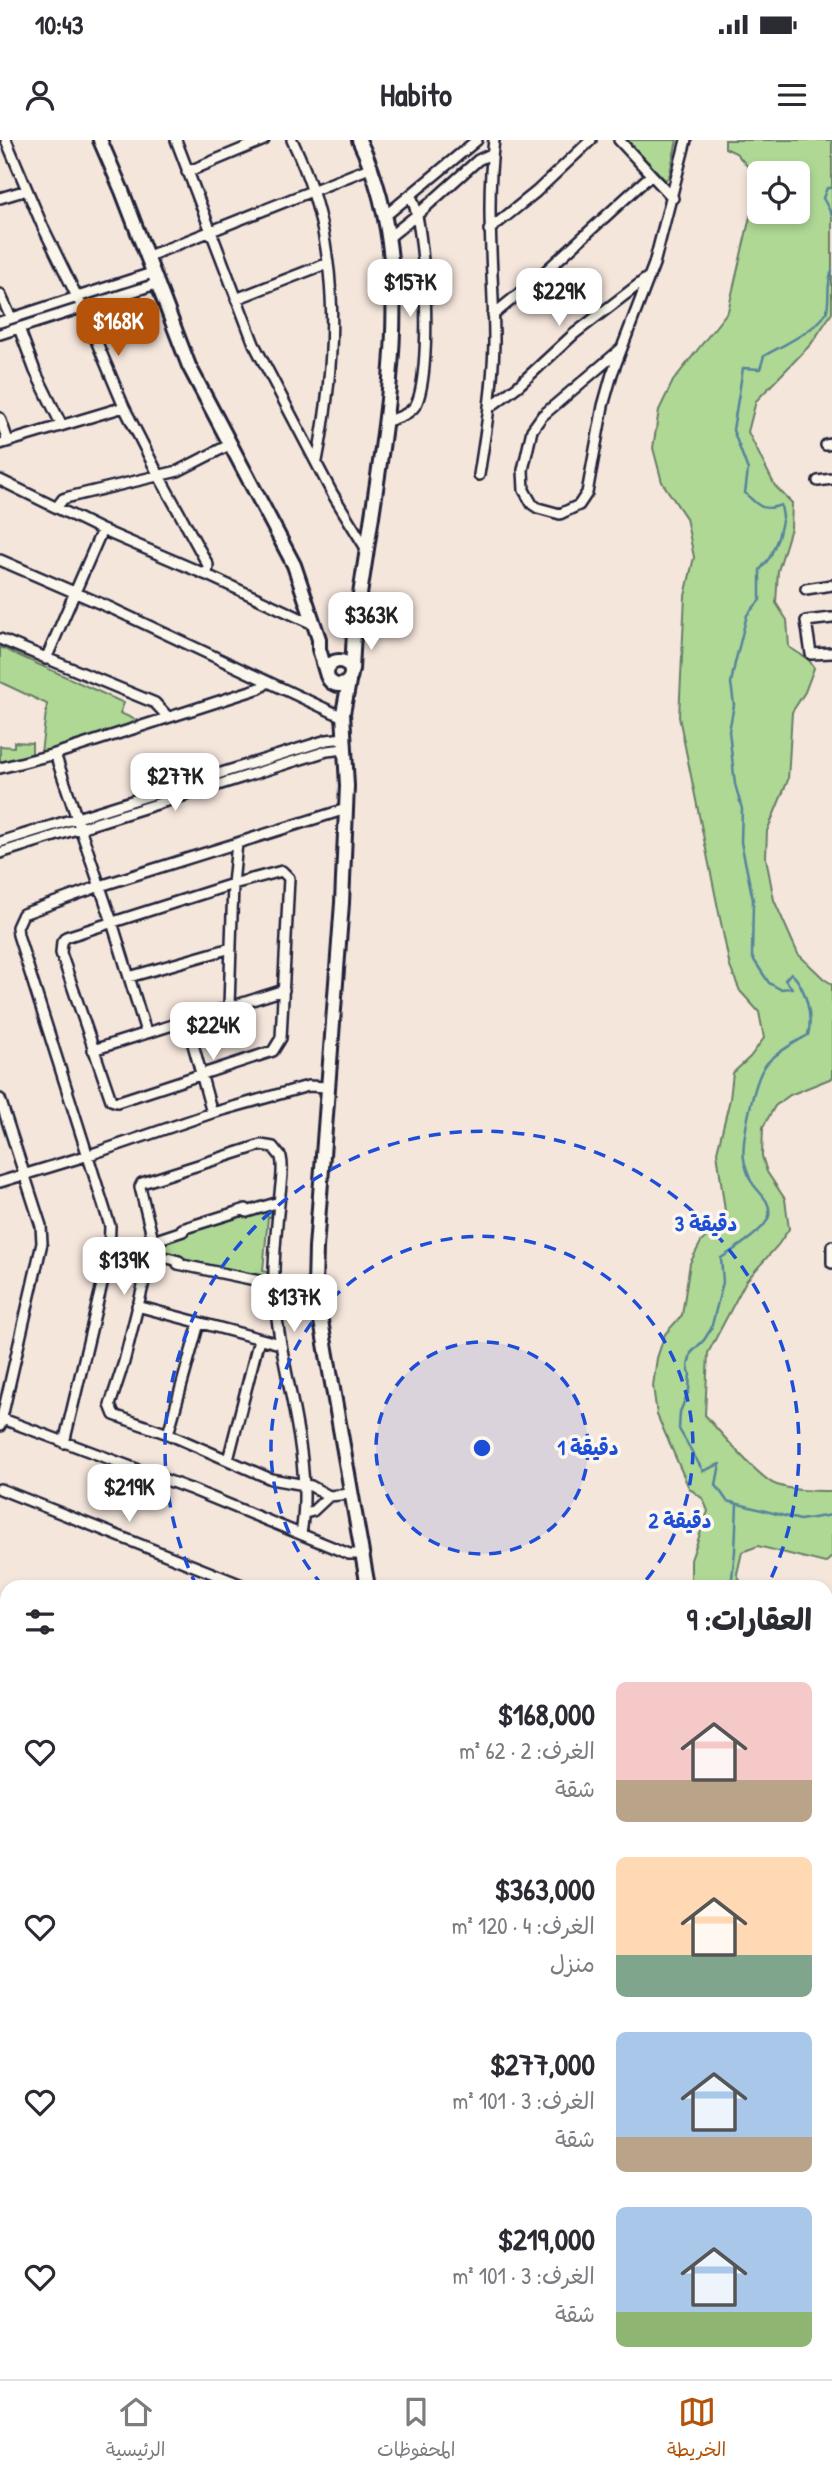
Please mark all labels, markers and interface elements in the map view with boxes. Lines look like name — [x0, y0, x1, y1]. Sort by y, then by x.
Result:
text: 10:43 — [35, 7, 84, 42]
text: Habito — [380, 73, 452, 116]
icon: person — [21, 76, 59, 114]
icon: menu — [773, 76, 811, 114]
map controls — [747, 161, 810, 224]
button: locate — [747, 161, 810, 224]
pin: $157K — [361, 260, 459, 319]
text: $157K — [383, 266, 437, 297]
pin: $229K — [510, 268, 608, 328]
text: $229K — [532, 275, 586, 306]
pin: $168K — [69, 298, 167, 358]
text: $168K — [92, 305, 144, 336]
pin: $363K — [322, 592, 420, 652]
text: $363K — [344, 599, 398, 630]
pin: $277K — [126, 754, 224, 813]
text: $277K — [146, 760, 204, 791]
pin: $224K — [164, 1002, 262, 1062]
text: $224K — [186, 1009, 240, 1040]
text: 3 دقيقة — [675, 1209, 737, 1238]
pin: $139K — [75, 1238, 173, 1297]
text: $139K — [99, 1244, 149, 1275]
pin: $137K — [245, 1274, 343, 1334]
text: $137K — [267, 1281, 321, 1312]
text: 1 دقيقة — [558, 1433, 618, 1462]
centre of rings — [470, 1436, 494, 1460]
pin: $219K — [80, 1464, 178, 1524]
text: $219K — [103, 1471, 155, 1502]
text: 2 دقيقة — [648, 1506, 712, 1535]
text: العقارات: 9 — [687, 1599, 812, 1639]
icon: filters — [21, 1603, 59, 1641]
text: $168,000 — [498, 1694, 595, 1734]
icon: home — [672, 1710, 756, 1794]
icon: heart — [21, 1733, 59, 1771]
text: الغرف: 2 · 62 m² — [459, 1735, 595, 1766]
text: شقة — [555, 1773, 595, 1804]
text: $363,000 — [495, 1869, 595, 1909]
icon: home — [672, 1885, 756, 1969]
icon: heart — [21, 1908, 59, 1946]
text: الغرف: 4 · 120 m² — [452, 1910, 595, 1941]
text: منزل — [550, 1948, 595, 1979]
text: $277,000 — [490, 2044, 595, 2084]
icon: home — [672, 2060, 756, 2144]
icon: heart — [21, 2083, 59, 2121]
text: الغرف: 3 · 101 m² — [453, 2085, 595, 2116]
text: شقة — [555, 2123, 595, 2154]
text: $219,000 — [497, 2219, 595, 2259]
icon: home — [672, 2235, 756, 2319]
icon: heart — [21, 2258, 59, 2296]
text: الغرف: 3 · 101 m² — [453, 2260, 595, 2291]
text: شقة — [555, 2298, 595, 2329]
tab: الرئيسية — [106, 2393, 165, 2466]
tab: المحفوظات — [377, 2393, 455, 2466]
tab: الخريطة — [667, 2393, 726, 2466]

